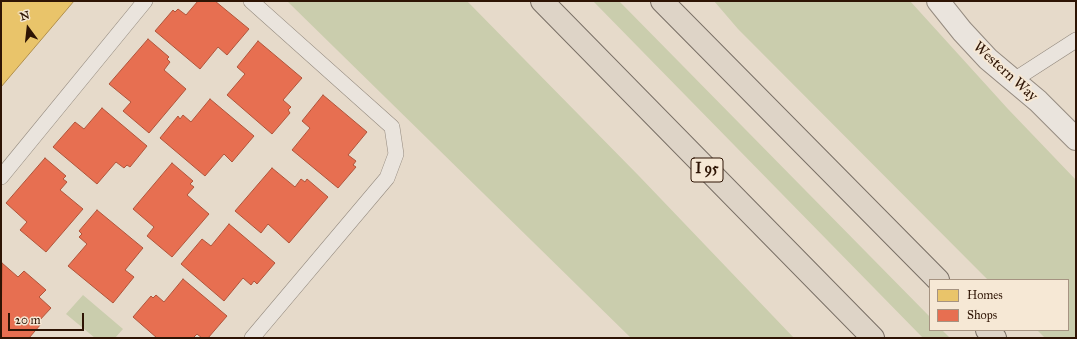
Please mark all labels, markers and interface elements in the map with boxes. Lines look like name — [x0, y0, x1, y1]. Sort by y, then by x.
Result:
north arrow — [8, 8, 48, 48]
text: N — [19, 8, 31, 23]
street label: Western Way — [969, 38, 1041, 106]
road number: I 95 — [691, 158, 723, 182]
legend — [929, 279, 1069, 331]
text: Homes — [967, 288, 1003, 302]
scale bar — [10, 305, 86, 331]
text: Shops — [967, 308, 997, 322]
text: 20 m — [15, 313, 41, 327]

